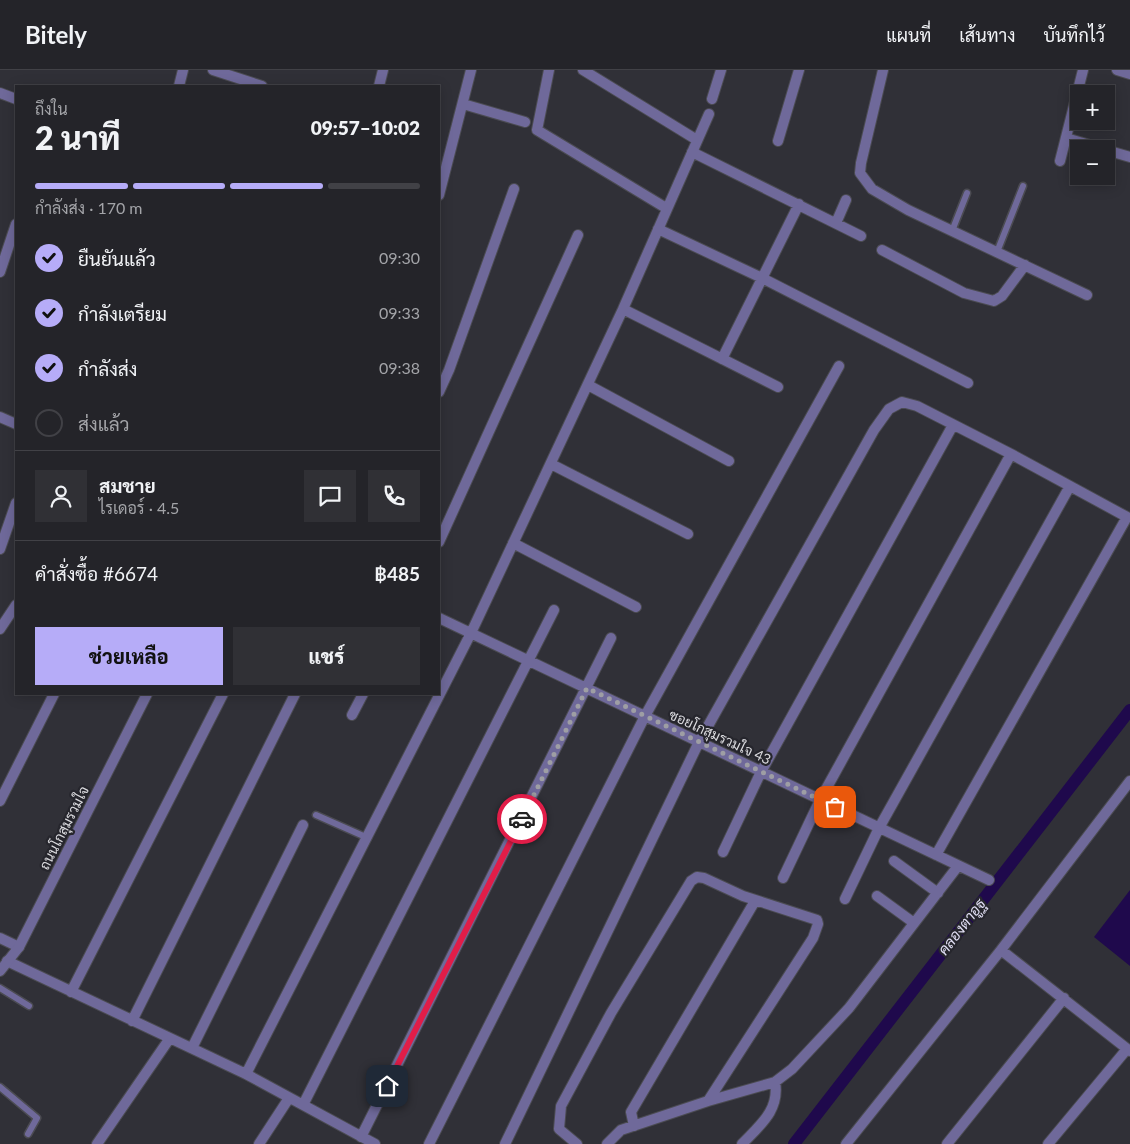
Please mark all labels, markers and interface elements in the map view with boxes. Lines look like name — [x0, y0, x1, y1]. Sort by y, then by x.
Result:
text: Bitely — [25, 20, 87, 49]
text: แผนที่ — [886, 24, 931, 46]
text: เส้นทาง — [959, 24, 1015, 46]
text: บันทึกไว้ — [1043, 24, 1105, 46]
map controls — [1070, 85, 1115, 185]
button: + — [1070, 85, 1115, 130]
text: ถึงใน — [35, 99, 68, 118]
text: 09:57–10:02 — [311, 116, 420, 139]
text: 2 นาที — [35, 118, 120, 157]
button: − — [1070, 140, 1115, 185]
text: กำลังส่ง · 170 m — [35, 198, 143, 217]
icon: check — [35, 244, 63, 272]
text: ยืนยันแล้ว — [78, 247, 156, 270]
text: 09:30 — [379, 248, 420, 267]
icon: check — [35, 299, 63, 327]
text: กำลังเตรียม — [78, 302, 167, 325]
text: 09:33 — [379, 303, 420, 322]
icon: check — [35, 354, 63, 382]
text: กำลังส่ง — [78, 357, 137, 380]
text: 09:38 — [379, 358, 420, 377]
text: ส่งแล้ว — [78, 412, 129, 435]
button: person — [35, 470, 87, 522]
button: chat — [304, 470, 356, 522]
button: phone — [368, 470, 420, 522]
text: สมชาย — [99, 474, 156, 497]
text: ไรเดอร์ · 4.5 — [99, 498, 179, 517]
text: คำสั่งซื้อ #6674 — [35, 562, 158, 585]
text: ฿485 — [374, 562, 420, 585]
button: ช่วยเหลือ — [35, 627, 223, 685]
button: แชร์ — [233, 627, 420, 685]
street label: ซอยโกสุมรวมใจ 43 — [666, 706, 774, 769]
street label: ถนนโกสุมรวมใจ — [35, 783, 94, 873]
pin — [814, 786, 856, 828]
icon: bag — [821, 793, 849, 821]
courier — [497, 794, 547, 844]
icon: car — [508, 805, 536, 833]
water label: คลองตาอูฐ — [934, 894, 991, 959]
pin — [366, 1065, 408, 1107]
icon: home — [373, 1072, 401, 1100]

